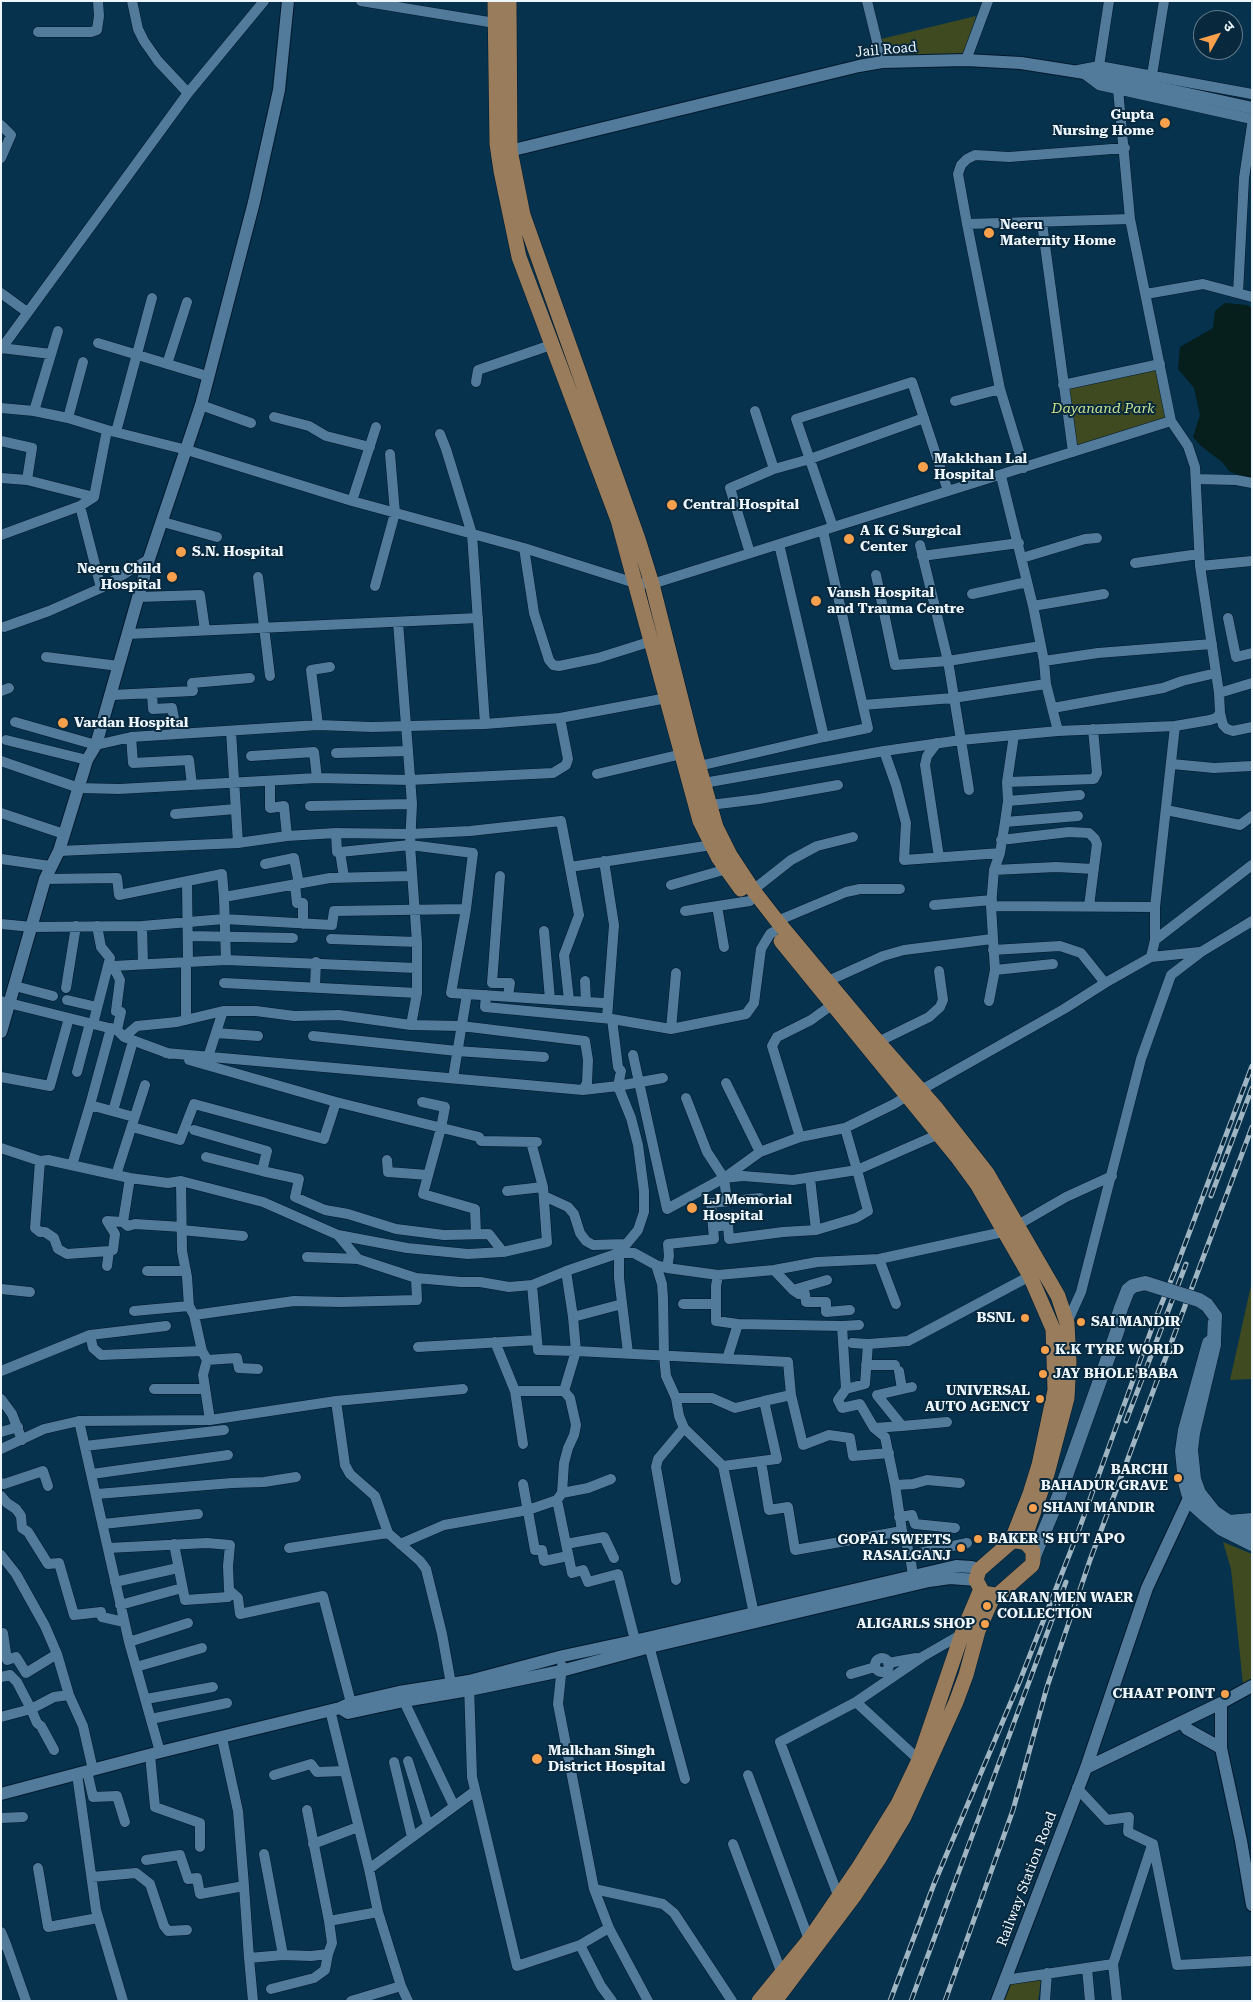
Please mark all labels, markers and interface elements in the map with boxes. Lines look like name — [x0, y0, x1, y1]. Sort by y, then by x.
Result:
north arrow — [1193, 10, 1243, 60]
text: उ — [1220, 18, 1238, 34]
street label: Jail Road — [854, 39, 918, 61]
place label: Gupta Nursing Home — [1052, 107, 1154, 140]
marker: Gupta Nursing Home — [1158, 116, 1172, 130]
place label: Neeru Maternity Home — [1000, 217, 1116, 250]
marker: Neeru Maternity Home — [982, 226, 996, 240]
park label: Dayanand Park — [1051, 401, 1155, 417]
place label: Makkhan Lal Hospital — [934, 451, 1027, 484]
marker: Makkhan Lal Hospital — [916, 460, 930, 474]
place label: Central Hospital — [683, 497, 799, 513]
marker: Central Hospital — [665, 498, 679, 512]
place label: A K G Surgical Center — [860, 523, 961, 556]
marker: A K G Surgical Center — [842, 532, 856, 546]
place label: S.N. Hospital — [192, 544, 283, 560]
marker: S.N. Hospital — [174, 545, 188, 559]
place label: Neeru Child Hospital — [77, 561, 161, 594]
marker: Neeru Child Hospital — [165, 570, 179, 584]
place label: Vansh Hospital and Trauma Centre — [827, 585, 964, 618]
marker: Vansh Hospital and Trauma Centre — [809, 594, 823, 608]
place label: Vardan Hospital — [74, 715, 188, 731]
marker: Vardan Hospital — [56, 716, 70, 730]
place label: LJ Memorial Hospital — [703, 1192, 792, 1224]
marker: LJ Memorial Hospital — [685, 1201, 699, 1215]
place label: BSNL — [976, 1310, 1015, 1326]
marker: BSNL — [1019, 1312, 1031, 1324]
place label: SAI MANDIR — [1091, 1314, 1181, 1330]
marker: SAI MANDIR — [1075, 1316, 1087, 1328]
place label: K.K TYRE WORLD — [1055, 1342, 1184, 1358]
marker: K.K TYRE WORLD — [1039, 1344, 1051, 1356]
place label: JAY BHOLE BABA — [1053, 1366, 1178, 1382]
marker: JAY BHOLE BABA — [1037, 1368, 1049, 1380]
place label: UNIVERSAL AUTO AGENCY — [925, 1383, 1030, 1415]
marker: UNIVERSAL AUTO AGENCY — [1034, 1393, 1046, 1405]
place label: BARCHI BAHADUR GRAVE — [1041, 1462, 1168, 1494]
marker: BARCHI BAHADUR GRAVE — [1172, 1472, 1184, 1484]
place label: SHANI MANDIR — [1043, 1500, 1155, 1516]
marker: SHANI MANDIR — [1027, 1502, 1039, 1514]
place label: BAKER 'S HUT APO — [988, 1531, 1125, 1547]
place label: GOPAL SWEETS RASALGANJ — [837, 1532, 951, 1564]
marker: BAKER 'S HUT APO — [972, 1533, 984, 1545]
marker: GOPAL SWEETS RASALGANJ — [955, 1542, 967, 1554]
place label: KARAN MEN WAER COLLECTION — [997, 1590, 1133, 1622]
marker: KARAN MEN WAER COLLECTION — [981, 1600, 993, 1612]
place label: ALIGARLS SHOP — [856, 1616, 975, 1632]
marker: ALIGARLS SHOP — [979, 1618, 991, 1630]
place label: CHAAT POINT — [1112, 1686, 1215, 1702]
marker: CHAAT POINT — [1219, 1688, 1231, 1700]
place label: Malkhan Singh District Hospital — [548, 1743, 665, 1775]
marker: Malkhan Singh District Hospital — [530, 1752, 544, 1766]
street label: Railway Station Road — [994, 1809, 1060, 1949]

